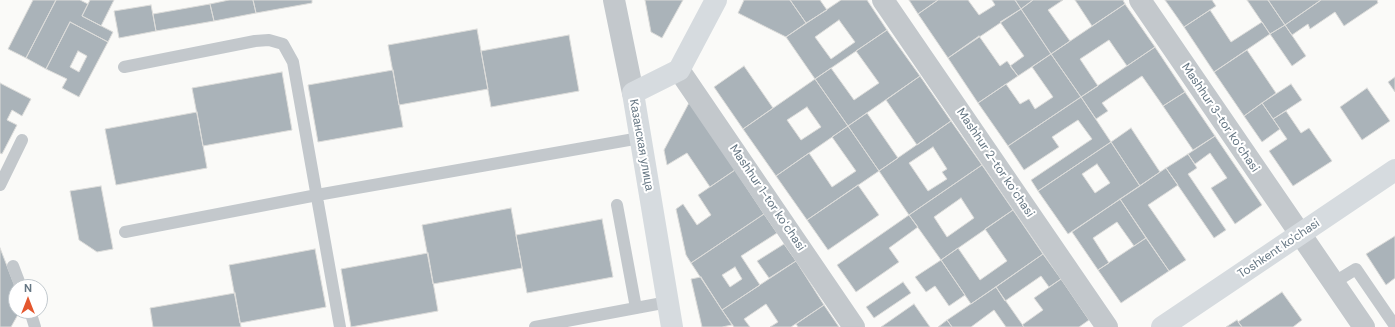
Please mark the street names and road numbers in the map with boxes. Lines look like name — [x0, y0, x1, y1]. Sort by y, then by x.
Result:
street label: Mashhur 3-tor koʻchasi — [1178, 61, 1262, 175]
street label: Казанская улица — [626, 98, 656, 192]
street label: Mashhur 2-tor koʻchasi — [953, 106, 1037, 220]
street label: Mashhur 1-tor koʻchasi — [726, 142, 808, 254]
street label: Toshkent ko'chasi — [1235, 216, 1323, 282]

